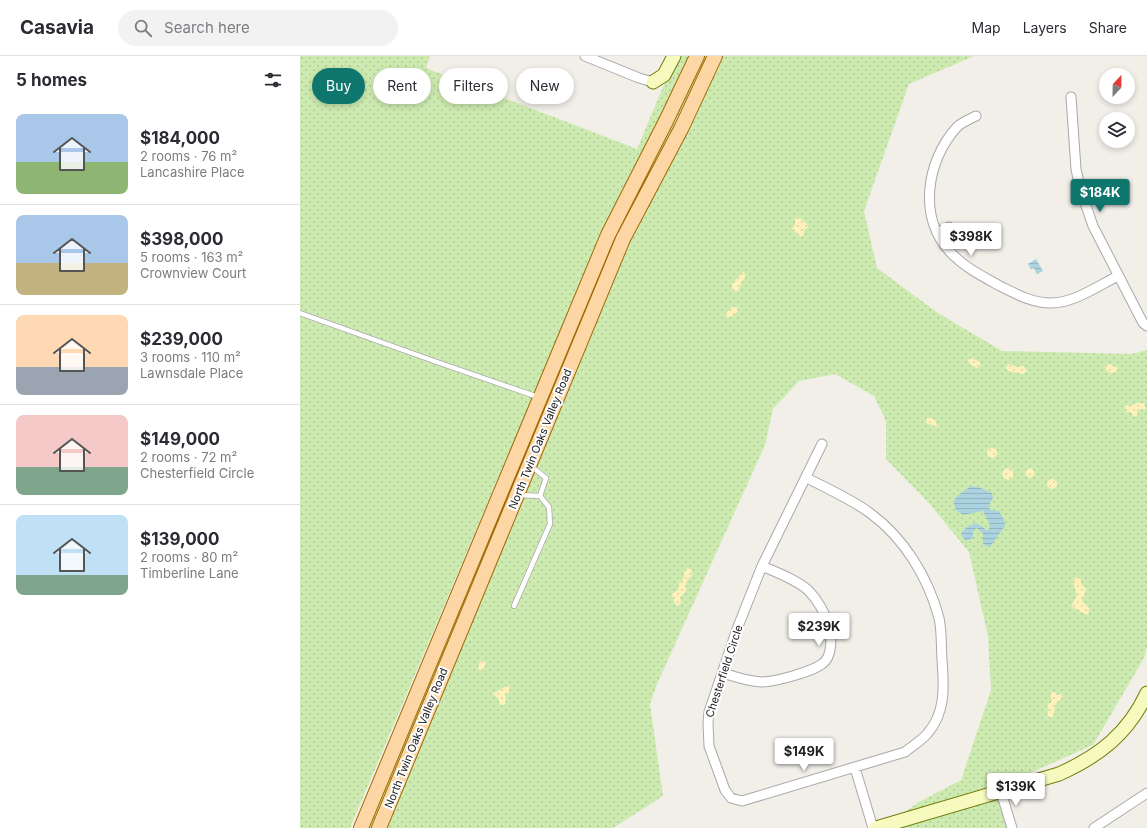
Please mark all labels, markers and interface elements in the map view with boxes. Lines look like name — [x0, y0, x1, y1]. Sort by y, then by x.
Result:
search box — [118, 10, 398, 46]
text: Casavia — [20, 16, 94, 39]
icon: search — [132, 17, 154, 39]
text: Search here — [164, 18, 250, 37]
text: Map — [972, 19, 1001, 36]
text: Layers — [1023, 19, 1067, 36]
text: Share — [1089, 19, 1127, 36]
chip: Buy — [312, 68, 365, 104]
chip: Rent — [373, 68, 431, 104]
chip: Filters — [439, 68, 508, 104]
chip: New — [516, 68, 574, 104]
north arrow — [1099, 68, 1135, 104]
map controls — [1099, 68, 1135, 148]
icon: filters — [262, 69, 284, 91]
text: 5 homes — [16, 70, 87, 90]
button: layers — [1099, 112, 1135, 148]
text: $184,000 — [140, 128, 220, 148]
icon: home — [48, 130, 96, 178]
text: 2 rooms · 76 m² — [140, 148, 237, 164]
text: Lancashire Place — [140, 164, 245, 180]
pin: $184K — [1072, 179, 1128, 213]
text: $184K — [1080, 184, 1120, 200]
pin: $398K — [943, 223, 999, 257]
text: $398K — [949, 228, 993, 244]
text: $398,000 — [140, 229, 223, 249]
icon: home — [48, 231, 96, 279]
text: 5 rooms · 163 m² — [140, 249, 243, 265]
text: Crownview Court — [140, 265, 246, 281]
text: $239,000 — [140, 329, 223, 349]
icon: home — [48, 331, 96, 379]
text: 3 rooms · 110 m² — [140, 349, 241, 365]
text: Lawnsdale Place — [140, 365, 243, 381]
street label: North Twin Oaks Valley Road — [505, 367, 575, 511]
text: $149,000 — [140, 429, 220, 449]
icon: home — [48, 431, 96, 479]
text: 2 rooms · 72 m² — [140, 449, 237, 465]
text: Chesterfield Circle — [140, 465, 254, 481]
text: $139,000 — [140, 529, 220, 549]
icon: home — [48, 531, 96, 579]
text: 2 rooms · 80 m² — [140, 549, 238, 565]
text: Timberline Lane — [140, 565, 239, 581]
pin: $239K — [791, 613, 847, 647]
text: $239K — [798, 618, 840, 634]
street label: Chesterfield Circle — [702, 623, 746, 719]
street label: North Twin Oaks Valley Road — [381, 666, 451, 810]
pin: $149K — [776, 738, 832, 772]
text: $149K — [784, 743, 824, 759]
pin: $139K — [988, 773, 1044, 807]
text: $139K — [996, 778, 1036, 794]

